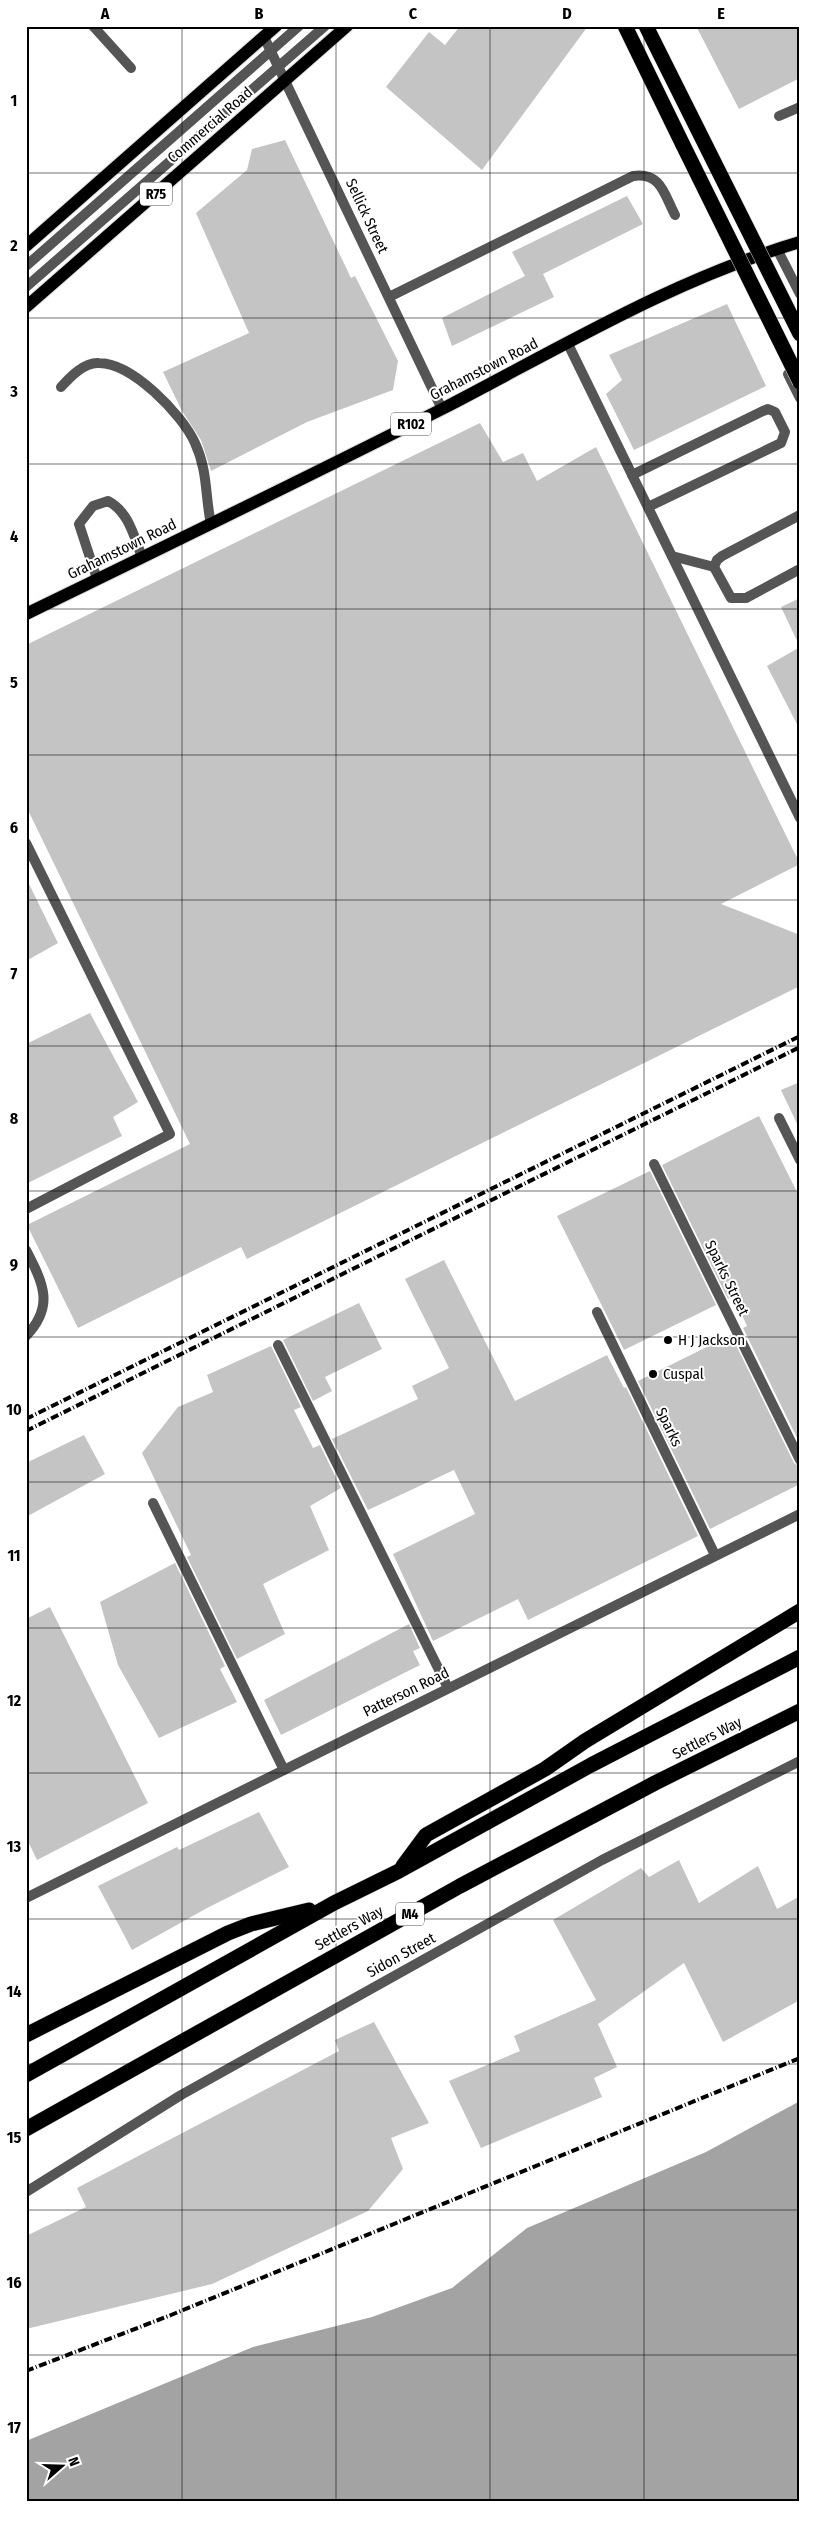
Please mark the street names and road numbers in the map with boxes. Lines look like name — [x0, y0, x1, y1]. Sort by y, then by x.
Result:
street label: Commercial Road — [164, 83, 256, 167]
street label: Sellick Street — [342, 176, 392, 256]
road number: R75 — [140, 182, 172, 205]
street label: Grahamstown Road — [427, 334, 541, 404]
road number: R102 — [391, 412, 431, 436]
street label: Grahamstown Road — [65, 515, 179, 583]
street label: Sparks Street — [701, 1237, 753, 1319]
street label: Sparks — [652, 1405, 686, 1449]
street label: Patterson Road — [360, 1663, 452, 1721]
street label: Settlers Way — [669, 1713, 745, 1763]
street label: Settlers Way — [312, 1902, 387, 1954]
road number: M4 — [396, 1902, 424, 1926]
street label: Sidon Street — [364, 1929, 438, 1981]

